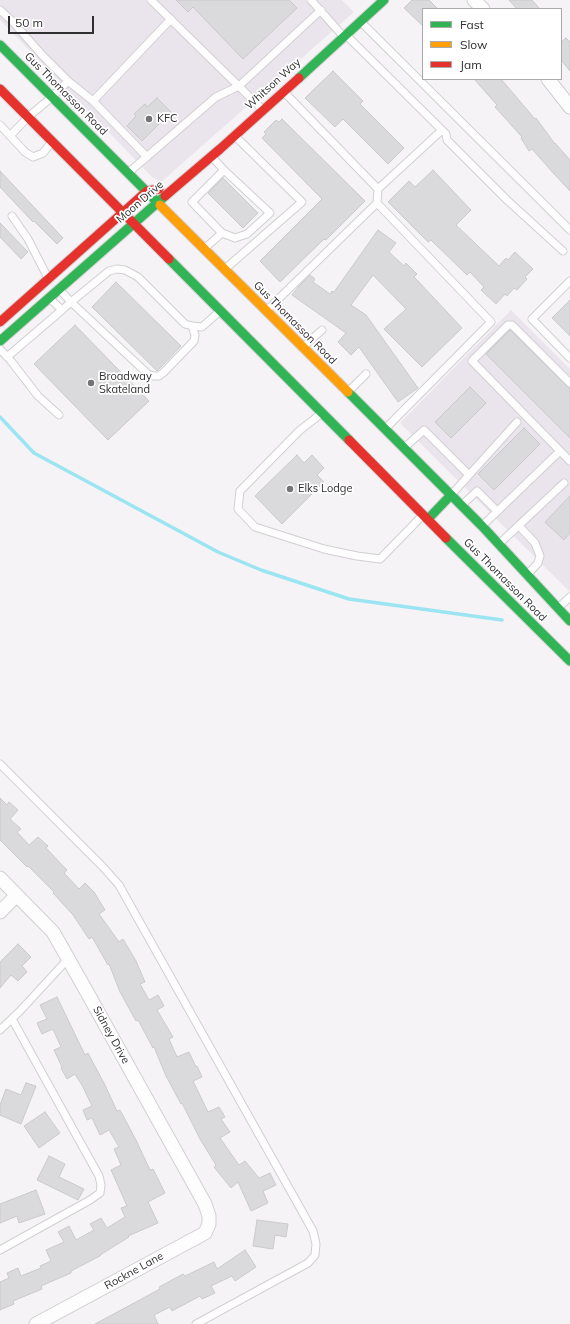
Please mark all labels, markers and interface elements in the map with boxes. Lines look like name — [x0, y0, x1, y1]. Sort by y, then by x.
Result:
scale bar — [10, 8, 96, 34]
legend — [422, 8, 562, 80]
text: 50 m — [15, 15, 43, 30]
text: Fast — [460, 17, 484, 32]
text: Slow — [460, 37, 488, 52]
street label: Gus Thomasson Road — [22, 50, 110, 138]
street label: Whitson Way — [243, 56, 303, 112]
text: Jam — [460, 57, 482, 72]
place label: KFC — [157, 112, 177, 126]
marker: KFC — [144, 114, 154, 124]
street label: Moon Drive — [114, 178, 166, 226]
street label: Gus Thomasson Road — [251, 279, 339, 367]
place label: Broadway Skateland — [99, 370, 152, 396]
marker: Broadway Skateland — [86, 378, 96, 388]
place label: Elks Lodge — [298, 482, 352, 496]
marker: Elks Lodge — [285, 484, 295, 494]
street label: Gus Thomasson Road — [461, 536, 549, 624]
street label: Sidney Drive — [90, 1004, 132, 1066]
street label: Rockne Lane — [102, 1249, 166, 1293]

